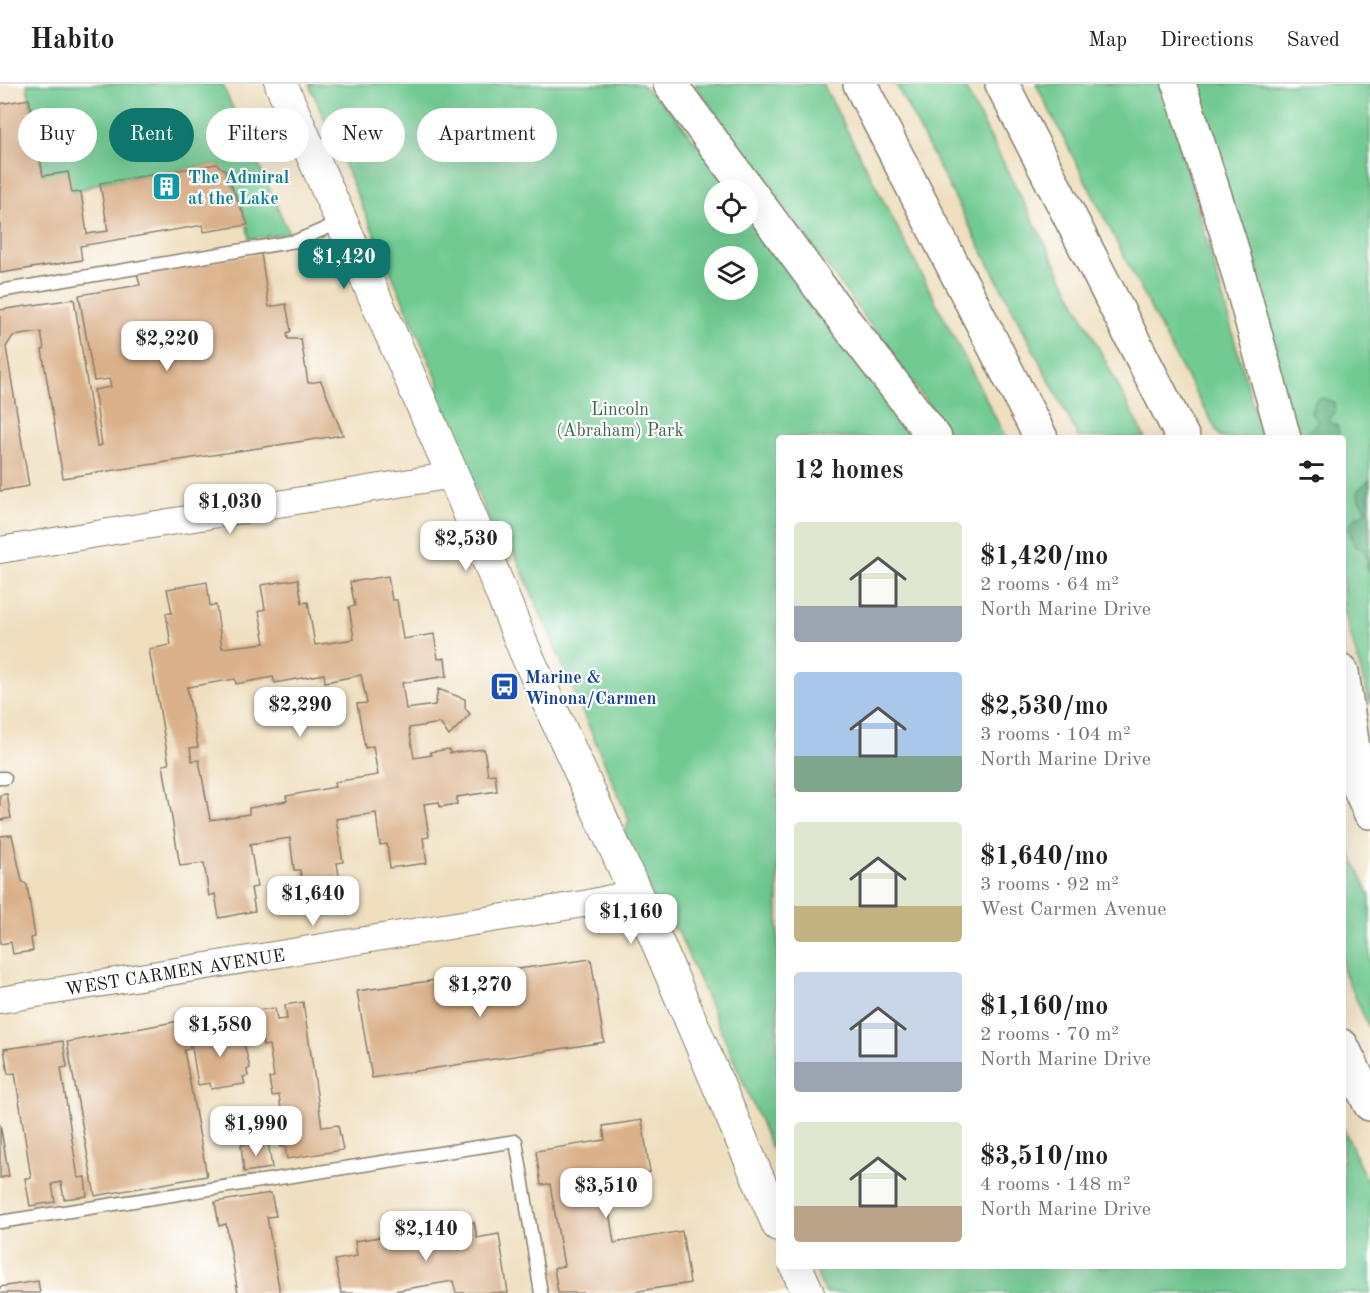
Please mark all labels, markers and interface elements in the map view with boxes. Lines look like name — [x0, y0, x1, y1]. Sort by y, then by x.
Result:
text: Habito — [30, 27, 115, 55]
text: Map — [1088, 30, 1127, 51]
text: Directions — [1160, 30, 1254, 51]
text: Saved — [1287, 30, 1340, 51]
chip: Buy — [18, 108, 97, 162]
chip: Rent — [109, 108, 194, 162]
chip: Filters — [206, 108, 309, 162]
chip: New — [321, 108, 405, 162]
chip: Apartment — [417, 108, 557, 162]
place label: The Admiral at the Lake — [188, 169, 290, 208]
building icon: The Admiral at the Lake — [151, 171, 183, 203]
map controls — [704, 180, 758, 300]
button: locate — [704, 180, 758, 234]
pin: $1,420 — [295, 239, 393, 290]
button: layers — [704, 246, 758, 300]
text: $1,420 — [312, 248, 376, 268]
pin: $2,220 — [118, 321, 216, 372]
text: $2,220 — [135, 330, 199, 350]
park label: Lincoln (Abraham) Park — [556, 401, 684, 440]
icon: filters — [1295, 455, 1328, 488]
text: 12 homes — [794, 458, 903, 484]
pin: $1,030 — [181, 484, 279, 535]
text: $1,030 — [198, 493, 262, 513]
pin: $2,530 — [417, 521, 515, 572]
text: $2,530 — [434, 530, 498, 550]
text: $1,420/mo — [980, 544, 1108, 570]
icon: home — [842, 546, 914, 618]
text: 2 rooms · 64 m² — [980, 575, 1119, 595]
text: North Marine Drive — [980, 600, 1151, 620]
place label: Marine & Winona/Carmen — [525, 669, 657, 708]
bus stop icon: Marine & Winona/Carmen — [488, 671, 520, 703]
pin: $2,290 — [251, 687, 349, 738]
text: $2,530/mo — [980, 694, 1108, 720]
text: $2,290 — [268, 696, 332, 716]
icon: home — [842, 696, 914, 768]
text: 3 rooms · 104 m² — [980, 725, 1130, 745]
text: North Marine Drive — [980, 750, 1151, 770]
text: $1,640/mo — [980, 844, 1108, 870]
icon: home — [842, 846, 914, 918]
text: 3 rooms · 92 m² — [980, 875, 1119, 895]
pin: $1,640 — [264, 876, 362, 927]
text: $1,640 — [281, 885, 345, 905]
pin: $1,160 — [582, 894, 680, 945]
text: West Carmen Avenue — [980, 900, 1166, 920]
text: $1,160 — [599, 903, 663, 923]
street label: WEST CARMEN AVENUE — [64, 947, 286, 999]
pin: $1,270 — [431, 967, 529, 1018]
text: $1,270 — [448, 976, 512, 996]
text: $1,160/mo — [980, 994, 1108, 1020]
icon: home — [842, 996, 914, 1068]
pin: $1,580 — [171, 1007, 269, 1058]
text: $1,580 — [188, 1016, 252, 1036]
text: 2 rooms · 70 m² — [980, 1025, 1119, 1045]
text: North Marine Drive — [980, 1050, 1151, 1070]
pin: $1,990 — [207, 1106, 305, 1157]
text: $1,990 — [224, 1115, 288, 1135]
text: $3,510/mo — [980, 1144, 1108, 1170]
icon: home — [842, 1146, 914, 1218]
pin: $3,510 — [557, 1168, 655, 1219]
text: 4 rooms · 148 m² — [980, 1175, 1130, 1195]
text: $3,510 — [574, 1177, 638, 1197]
text: North Marine Drive — [980, 1200, 1151, 1220]
pin: $2,140 — [377, 1211, 475, 1262]
text: $2,140 — [394, 1220, 458, 1240]

